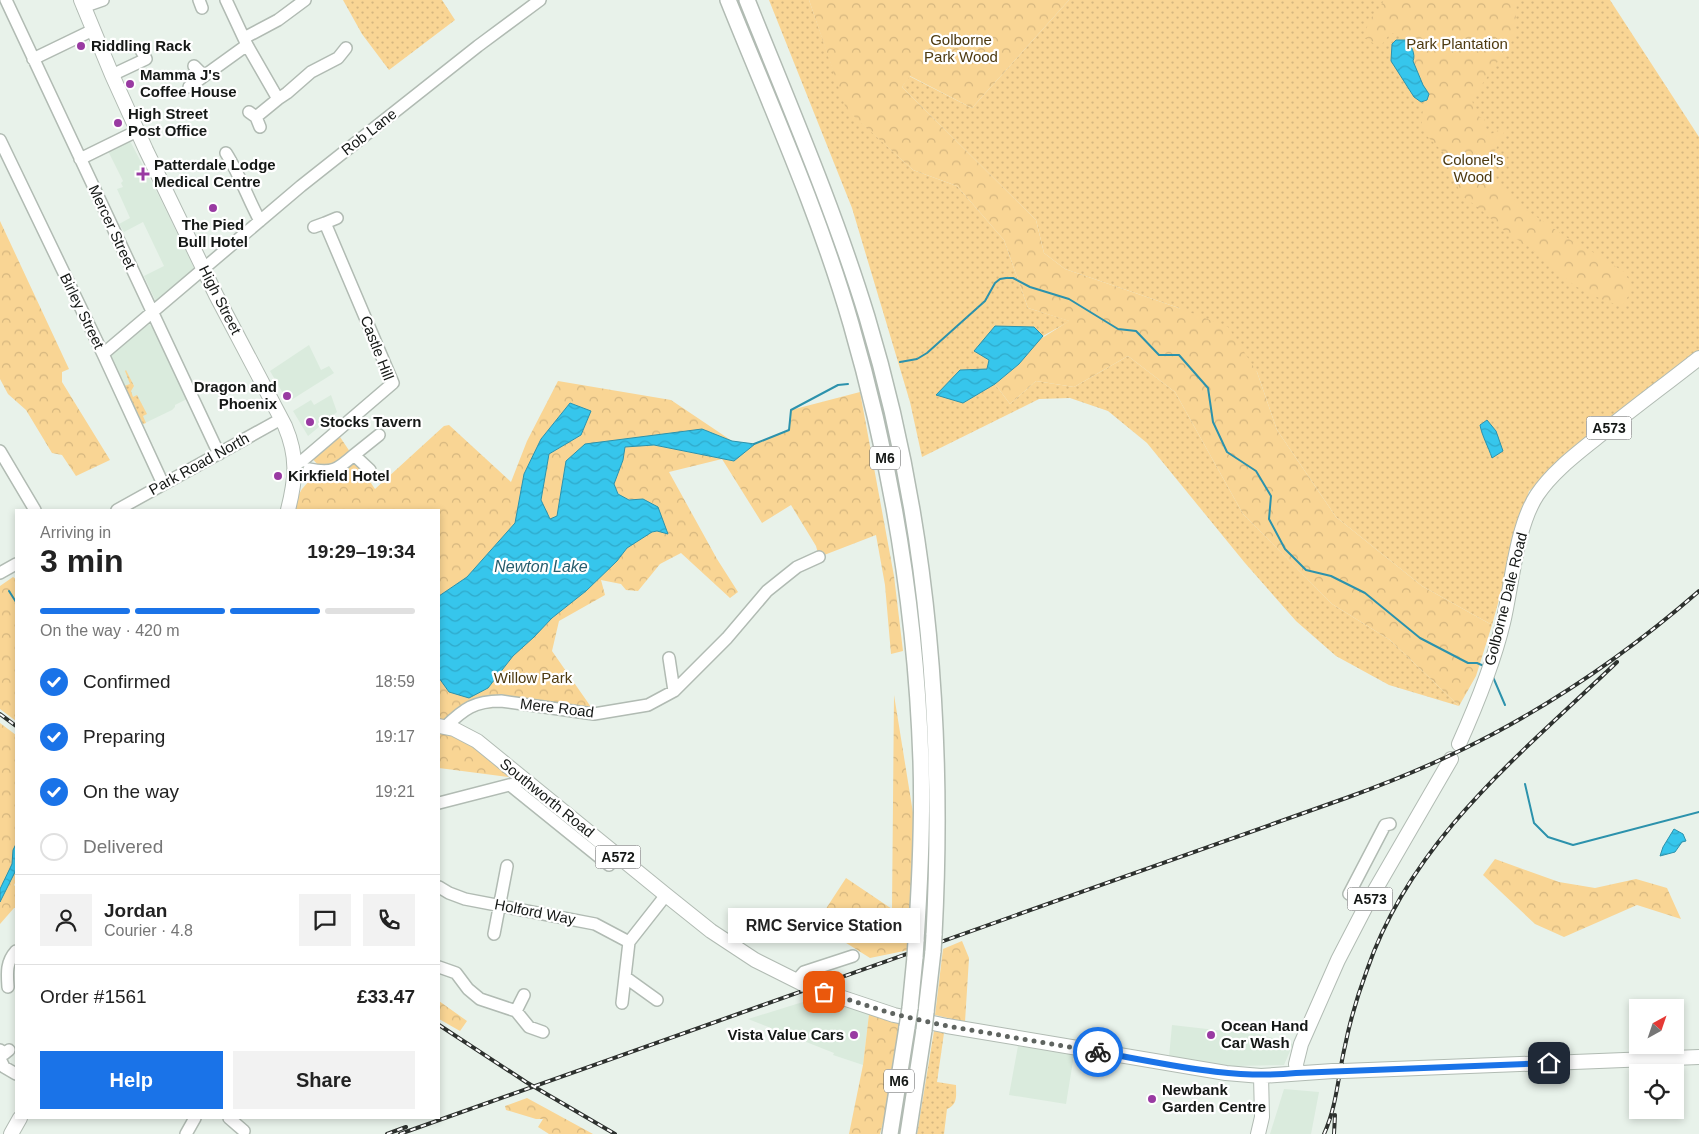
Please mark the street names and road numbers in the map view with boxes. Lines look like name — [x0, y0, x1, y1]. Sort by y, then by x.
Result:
street label: Rob Lane — [338, 105, 400, 158]
street label: Mercer Street — [86, 182, 140, 272]
street label: High Street — [196, 262, 245, 338]
street label: Birley Street — [57, 270, 108, 352]
street label: Castle Hill — [357, 313, 397, 382]
road number: A573 — [1586, 416, 1632, 439]
street label: Park Road North — [146, 429, 252, 498]
road number: M6 — [870, 446, 900, 469]
street label: Golborne Dale Road — [1481, 530, 1530, 667]
street label: Mere Road — [519, 695, 595, 720]
street label: Southworth Road — [497, 755, 598, 841]
road number: A572 — [596, 846, 640, 869]
road number: A573 — [1348, 888, 1392, 911]
street label: Holford Way — [493, 895, 577, 928]
road number: M6 — [884, 1070, 914, 1092]

